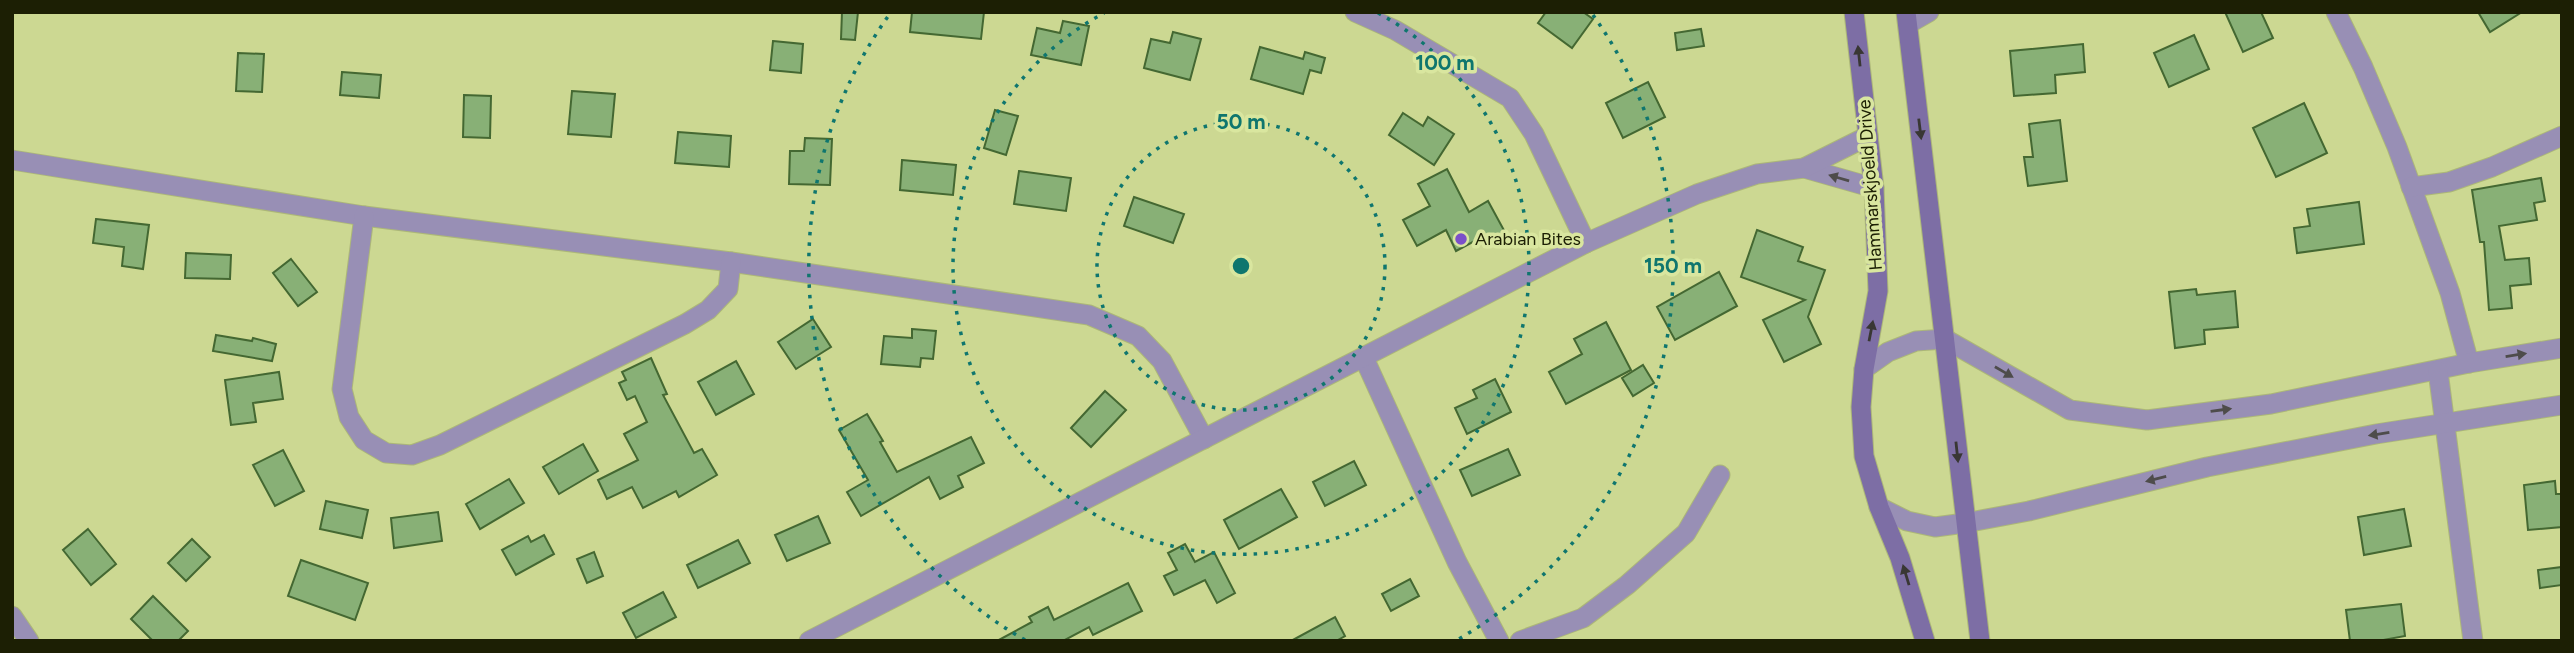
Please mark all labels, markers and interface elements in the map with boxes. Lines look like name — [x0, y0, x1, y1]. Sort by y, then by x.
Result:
one-way arrow — [1854, 45, 1865, 67]
text: 100 m — [1415, 50, 1475, 75]
street label: Hammarskjoeld Drive — [1853, 99, 1887, 271]
text: 50 m — [1216, 109, 1266, 134]
one-way arrow — [1915, 118, 1926, 140]
one-way arrow — [1828, 173, 1849, 183]
place label: Arabian Bites — [1475, 228, 1581, 250]
marker: Arabian Bites — [1453, 231, 1469, 247]
text: 150 m — [1644, 253, 1702, 278]
centre of rings — [1229, 254, 1253, 278]
one-way arrow — [1865, 320, 1876, 342]
one-way arrow — [2505, 349, 2527, 360]
one-way arrow — [1995, 366, 2014, 378]
one-way arrow — [2210, 405, 2232, 416]
one-way arrow — [2368, 429, 2390, 440]
one-way arrow — [1952, 441, 1963, 463]
one-way arrow — [2145, 474, 2167, 485]
one-way arrow — [1900, 565, 1910, 586]

